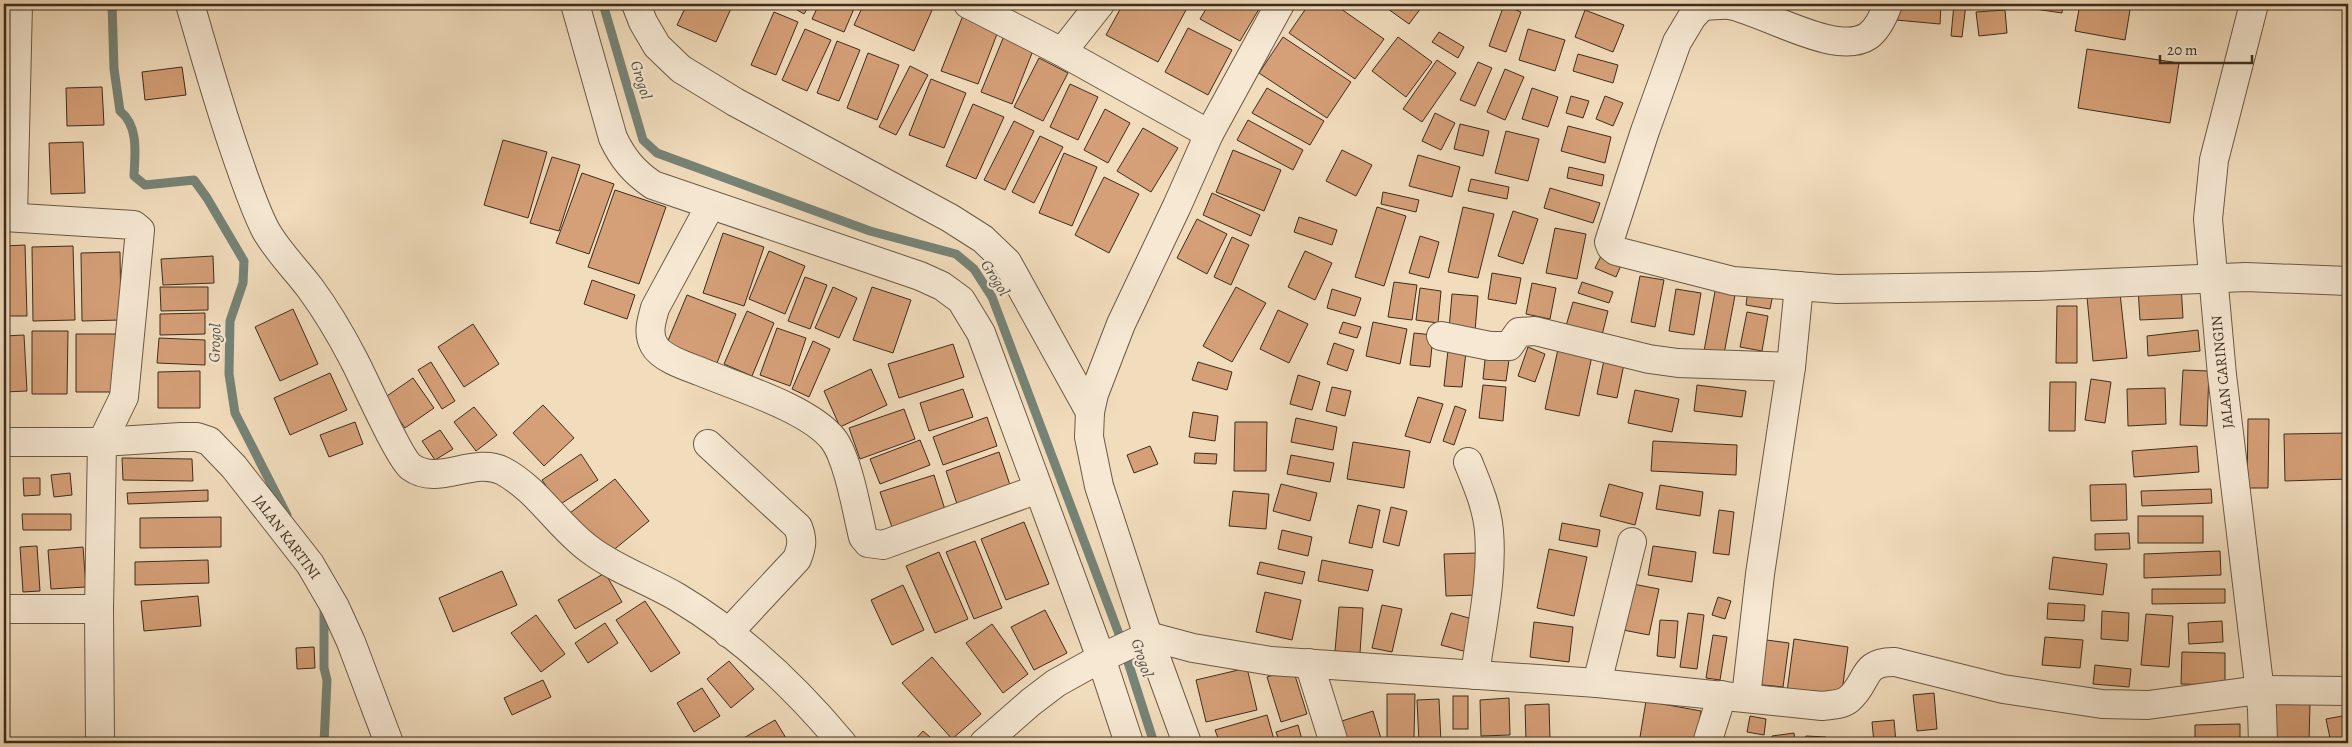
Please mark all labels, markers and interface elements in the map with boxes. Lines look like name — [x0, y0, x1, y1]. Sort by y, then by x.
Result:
scale bar — [2160, 32, 2252, 64]
text: 20 m — [2167, 40, 2198, 60]
water label: Grogol — [625, 58, 657, 102]
water label: Grogol — [975, 255, 1015, 301]
street label: JALAN CARINGIN — [2206, 314, 2238, 430]
water label: Grogol — [203, 323, 227, 363]
street label: JALAN KARTINI — [249, 491, 325, 583]
water label: Grogol — [1125, 636, 1159, 680]

